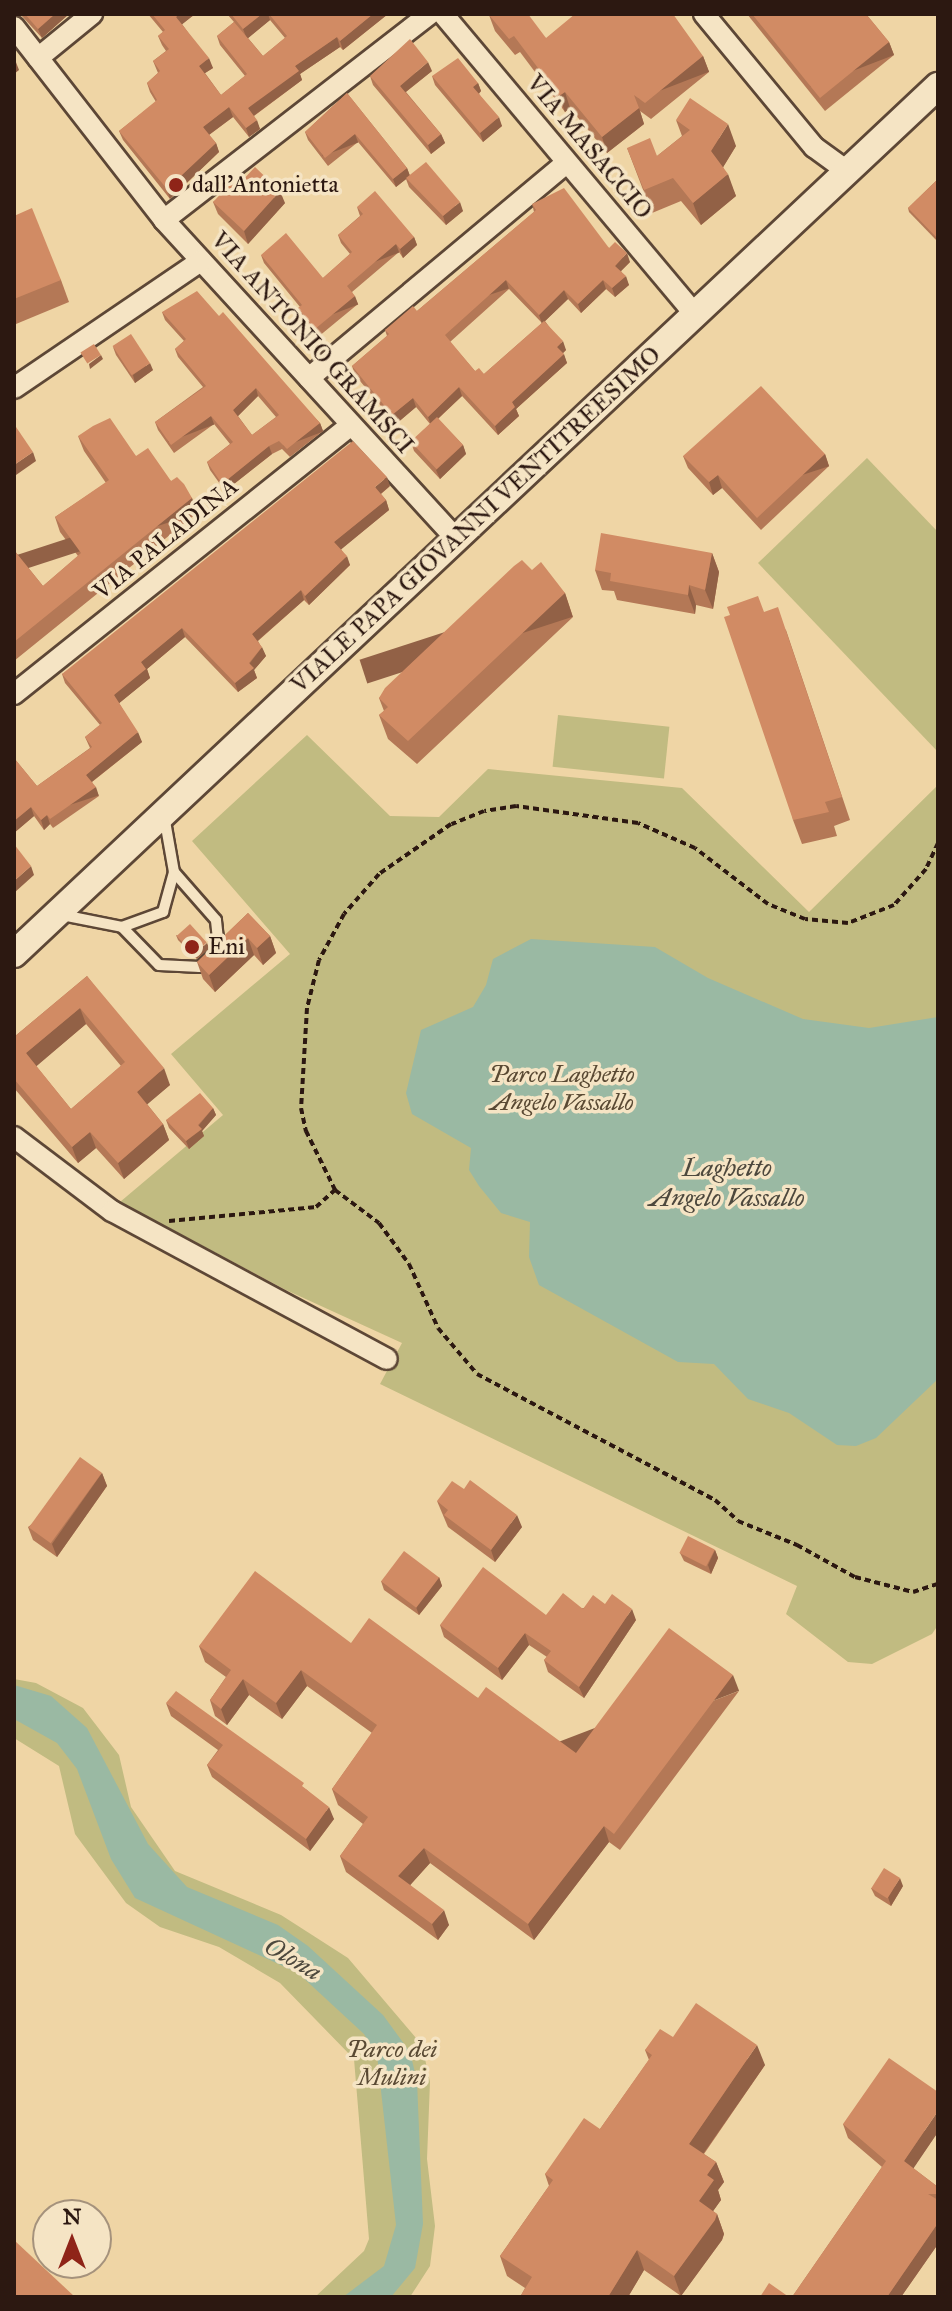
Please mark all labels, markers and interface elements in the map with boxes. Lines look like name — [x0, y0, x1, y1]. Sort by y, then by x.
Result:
street label: VIA MASACCIO — [520, 69, 658, 225]
place label: dall'Antonietta — [192, 171, 339, 199]
marker: dall'Antonietta — [167, 176, 185, 194]
street label: VIA ANTONIO GRAMSCI — [205, 226, 419, 460]
street label: VIALE PAPA GIOVANNI VENTITREESIMO — [285, 341, 667, 699]
street label: VIA PALADINA — [88, 472, 244, 606]
place label: Eni — [208, 933, 245, 961]
marker: Eni — [183, 938, 201, 956]
park label: Parco Laghetto Angelo Vassallo — [489, 1061, 635, 1117]
water label: Laghetto Angelo Vassallo — [649, 1152, 805, 1214]
water label: Olona — [259, 1930, 327, 1988]
park label: Parco dei Mulini — [347, 2036, 437, 2092]
north arrow — [32, 2199, 112, 2279]
text: N — [63, 2203, 81, 2230]

